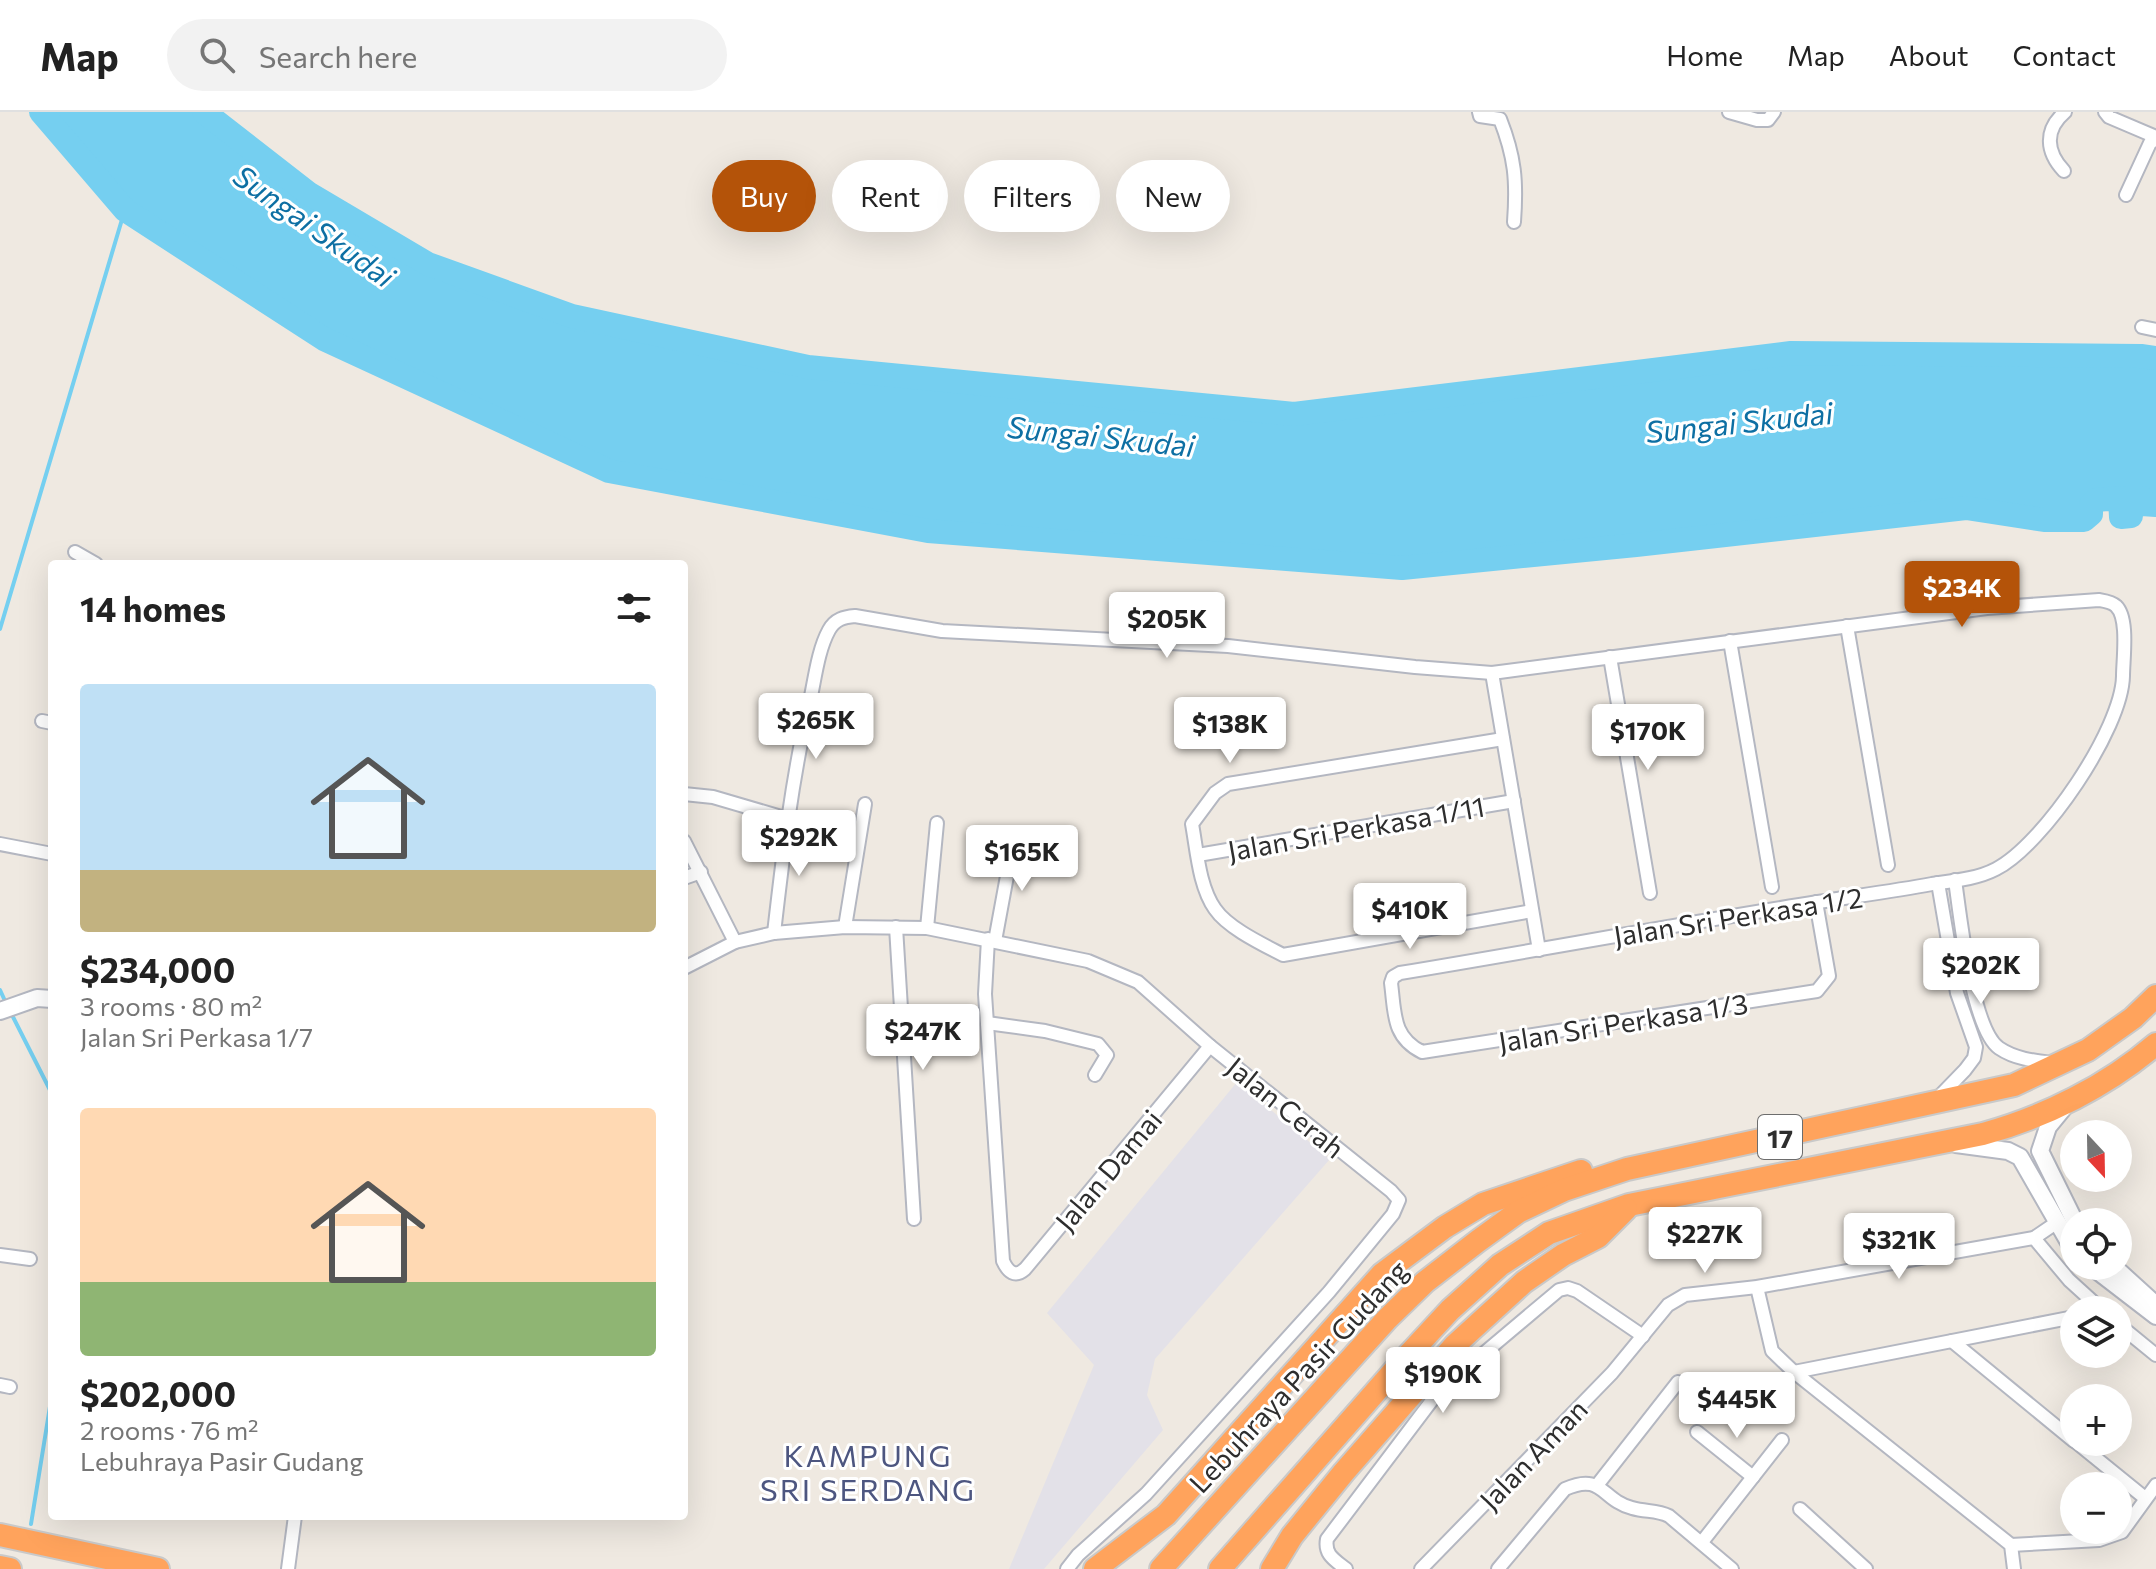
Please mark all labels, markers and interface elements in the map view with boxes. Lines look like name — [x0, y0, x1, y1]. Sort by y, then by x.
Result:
search box — [167, 19, 727, 91]
text: Map — [40, 32, 119, 79]
icon: search — [195, 33, 239, 77]
text: Search here — [259, 37, 417, 74]
text: Home — [1666, 38, 1743, 72]
text: Map — [1787, 38, 1845, 72]
text: About — [1889, 38, 1969, 72]
text: Contact — [2013, 38, 2116, 72]
water label: Sungai Skudai — [227, 156, 404, 295]
chip: Buy — [712, 160, 816, 232]
chip: Rent — [832, 160, 948, 232]
chip: Filters — [964, 160, 1100, 232]
chip: New — [1116, 160, 1230, 232]
water label: Sungai Skudai — [1644, 393, 1836, 449]
water label: Sungai Skudai — [1006, 407, 1198, 463]
pin: $234K — [1906, 561, 2018, 629]
text: $234K — [1923, 571, 2002, 602]
icon: filters — [612, 586, 656, 630]
text: 14 homes — [80, 587, 226, 629]
pin: $205K — [1111, 592, 1223, 660]
text: $205K — [1127, 602, 1207, 633]
pin: $265K — [760, 693, 872, 761]
pin: $138K — [1174, 697, 1286, 765]
text: $265K — [777, 703, 855, 734]
pin: $170K — [1592, 704, 1704, 772]
text: $138K — [1192, 707, 1268, 738]
text: $170K — [1610, 714, 1686, 745]
icon: home — [296, 736, 440, 880]
street label: Jalan Sri Perkasa 1/11 — [1225, 789, 1487, 867]
pin: $292K — [743, 810, 855, 878]
text: $292K — [760, 820, 838, 851]
pin: $165K — [966, 825, 1078, 893]
text: $165K — [984, 835, 1060, 866]
street label: Jalan Sri Perkasa 1/2 — [1611, 880, 1865, 952]
pin: $410K — [1354, 883, 1466, 951]
text: $410K — [1371, 893, 1449, 924]
pin: $202K — [1925, 938, 2037, 1006]
text: $234,000 — [80, 948, 235, 990]
text: $202K — [1941, 948, 2021, 979]
street label: Jalan Sri Perkasa 1/3 — [1496, 985, 1750, 1059]
text: 3 rooms · 80 m² — [80, 990, 262, 1021]
pin: $247K — [867, 1004, 979, 1072]
text: $247K — [884, 1014, 962, 1045]
text: Jalan Sri Perkasa 1/7 — [80, 1021, 313, 1052]
street label: Jalan Cerah — [1220, 1049, 1352, 1165]
street label: Jalan Damai — [1048, 1103, 1168, 1237]
road number: 17 — [1758, 1115, 1802, 1159]
north arrow — [2060, 1120, 2132, 1192]
map controls — [2060, 1120, 2132, 1544]
icon: home — [296, 1160, 440, 1304]
pin: $227K — [1649, 1207, 1761, 1275]
button: locate — [2060, 1208, 2132, 1280]
pin: $321K — [1843, 1213, 1955, 1281]
text: $227K — [1667, 1217, 1743, 1248]
text: $321K — [1862, 1223, 1936, 1254]
street label: Lebuhraya Pasir Gudang — [1181, 1253, 1415, 1499]
button: layers — [2060, 1296, 2132, 1368]
pin: $190K — [1387, 1347, 1499, 1415]
text: $190K — [1404, 1357, 1482, 1388]
text: $202,000 — [80, 1372, 236, 1414]
pin: $445K — [1681, 1372, 1793, 1440]
text: $445K — [1697, 1382, 1777, 1413]
button: + — [2060, 1384, 2132, 1456]
street label: Jalan Aman — [1472, 1392, 1594, 1516]
text: 2 rooms · 76 m² — [80, 1414, 259, 1445]
district label: KAMPUNG SRI SERDANG — [760, 1436, 976, 1507]
text: Lebuhraya Pasir Gudang — [80, 1445, 364, 1476]
button: − — [2060, 1472, 2132, 1544]

